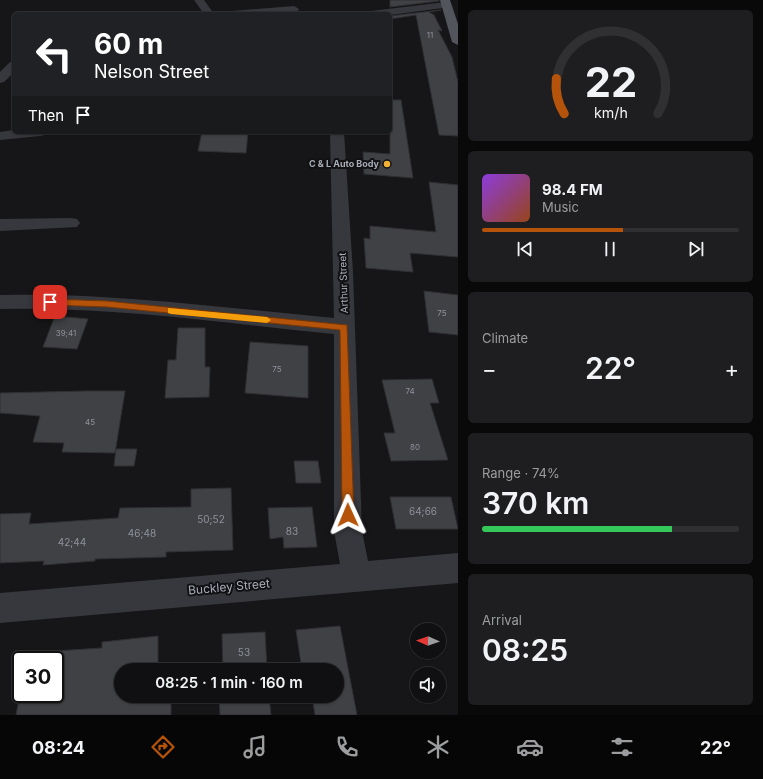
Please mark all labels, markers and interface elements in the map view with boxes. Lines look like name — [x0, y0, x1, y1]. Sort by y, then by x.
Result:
text: 60 m — [94, 27, 163, 61]
icon: left — [28, 28, 80, 80]
house number: 11 — [427, 30, 433, 40]
text: 22 — [584, 56, 637, 106]
text: Nelson Street — [94, 61, 209, 82]
text: km/h — [594, 103, 627, 120]
icon: arrive — [72, 104, 94, 126]
text: Then — [28, 106, 64, 125]
place label: C & L Auto Body — [309, 158, 380, 169]
marker: C & L Auto Body — [382, 159, 392, 169]
text: 98.4 FM — [542, 180, 603, 199]
text: Music — [542, 199, 579, 215]
icon: previous — [514, 238, 536, 260]
icon: pause — [599, 238, 621, 260]
icon: next — [685, 238, 707, 260]
street label: Arthur Street — [336, 252, 350, 314]
pin — [33, 285, 67, 319]
icon: arrive — [39, 291, 61, 313]
house number: 75 — [437, 308, 447, 318]
house number: 39;41 — [56, 328, 76, 338]
text: Climate — [482, 330, 528, 346]
text: 22° — [585, 350, 636, 386]
text: − — [482, 356, 497, 382]
text: + — [724, 356, 739, 382]
house number: 75 — [272, 364, 282, 374]
house number: 74 — [405, 386, 415, 396]
house number: 45 — [85, 417, 95, 427]
house number: 80 — [410, 442, 420, 452]
text: Range · 74% — [482, 465, 560, 481]
text: 370 km — [482, 485, 589, 521]
position arrow — [327, 494, 369, 536]
house number: 64;66 — [409, 505, 437, 517]
house number: 50;52 — [197, 513, 225, 525]
house number: 83 — [286, 525, 298, 537]
house number: 46;48 — [128, 527, 156, 539]
house number: 42;44 — [58, 536, 86, 548]
street label: Buckley Street — [187, 575, 271, 598]
text: Arrival — [482, 612, 522, 628]
north arrow — [410, 623, 446, 659]
map controls — [410, 623, 446, 703]
text: 08:25 — [482, 632, 568, 668]
house number: 53 — [238, 646, 250, 658]
speed limit sign: 30 — [12, 651, 64, 703]
button: sound — [410, 667, 446, 703]
text: 08:25 · 1 min · 160 m — [155, 673, 303, 692]
icon: directions — [149, 733, 177, 761]
icon: music — [241, 733, 269, 761]
icon: phone — [333, 733, 361, 761]
icon: climate — [424, 733, 452, 761]
icon: car — [516, 733, 544, 761]
icon: filters — [608, 733, 636, 761]
text: 08:24 — [32, 737, 85, 758]
text: 22° — [700, 737, 731, 758]

